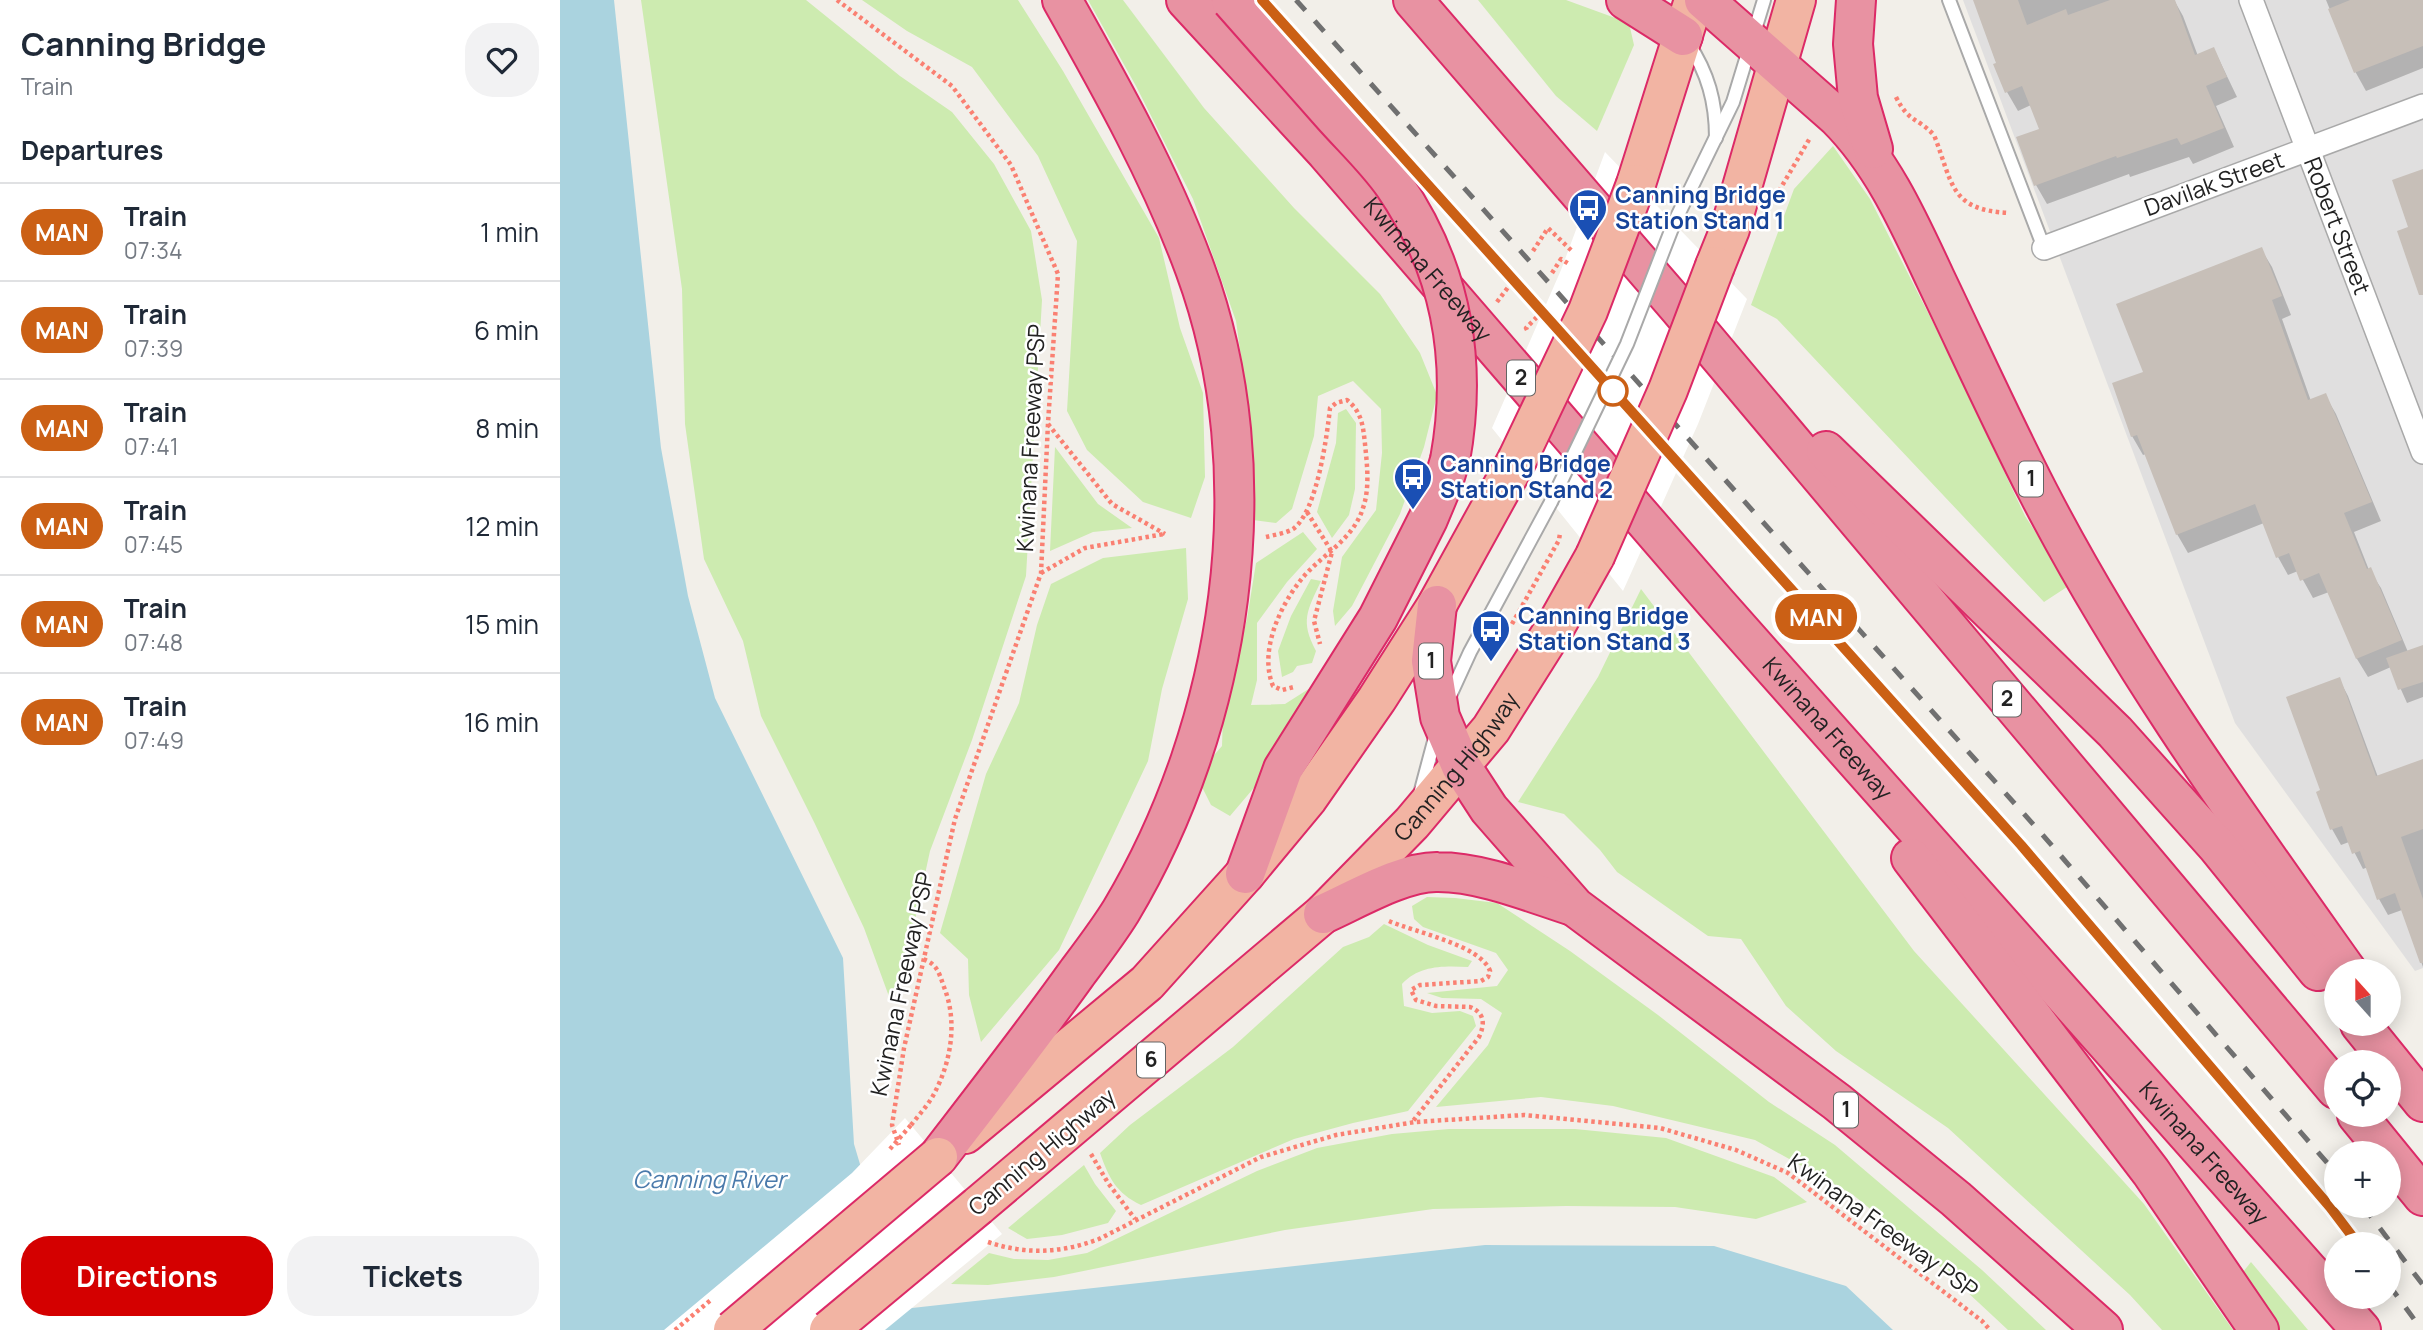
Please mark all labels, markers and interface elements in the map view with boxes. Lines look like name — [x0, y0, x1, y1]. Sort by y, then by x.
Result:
text: Canning Bridge — [21, 21, 266, 66]
button: heart — [465, 23, 539, 97]
text: Train — [21, 70, 73, 102]
text: Departures — [21, 132, 163, 168]
street label: Davilak Street — [2139, 143, 2288, 223]
street label: Robert Street — [2297, 152, 2379, 299]
place label: Canning Bridge Station Stand 1 — [1615, 178, 1786, 236]
bus stop icon: Canning Bridge Station Stand 1 — [1567, 187, 1609, 242]
street label: Kwinana Freeway — [1357, 190, 1500, 348]
text: Train — [124, 198, 187, 234]
text: 1 min — [480, 214, 539, 250]
text: MAN — [35, 215, 89, 248]
text: 07:34 — [124, 234, 183, 266]
text: Train — [124, 296, 187, 332]
text: 6 min — [474, 312, 539, 348]
text: MAN — [35, 313, 89, 346]
street label: Kwinana Freeway PSP — [1008, 323, 1052, 553]
text: 07:39 — [124, 332, 183, 364]
road number: 2 — [1507, 360, 1535, 396]
unlabelled marker — [1598, 376, 1628, 406]
text: Train — [124, 394, 187, 430]
text: 8 min — [475, 410, 539, 446]
text: MAN — [35, 411, 89, 444]
text: 07:41 — [124, 430, 179, 462]
place label: Canning Bridge Station Stand 2 — [1440, 447, 1613, 505]
bus stop icon: Canning Bridge Station Stand 2 — [1392, 456, 1434, 511]
road number: 1 — [2019, 462, 2043, 496]
text: Train — [124, 492, 187, 528]
text: 12 min — [465, 508, 539, 544]
text: MAN — [35, 509, 89, 542]
text: 07:45 — [124, 528, 183, 560]
text: Train — [124, 590, 187, 626]
line badge: MAN — [1776, 594, 1856, 640]
place label: Canning Bridge Station Stand 3 — [1518, 599, 1691, 657]
text: MAN — [1789, 600, 1843, 633]
text: 15 min — [465, 606, 539, 642]
text: MAN — [35, 607, 89, 640]
bus stop icon: Canning Bridge Station Stand 3 — [1470, 608, 1512, 663]
text: 07:48 — [124, 626, 183, 658]
road number: 1 — [1419, 644, 1443, 678]
street label: Kwinana Freeway — [1756, 650, 1901, 807]
road number: 2 — [1993, 682, 2021, 716]
street label: Canning Highway — [1386, 686, 1525, 848]
text: Train — [124, 688, 187, 724]
text: 16 min — [464, 704, 539, 740]
text: MAN — [35, 705, 89, 738]
text: 07:49 — [124, 724, 184, 756]
street label: Kwinana Freeway PSP — [862, 869, 940, 1099]
north arrow — [2324, 959, 2401, 1036]
map controls — [2324, 959, 2401, 1309]
road number: 6 — [1137, 1042, 1165, 1078]
button: locate — [2324, 1050, 2401, 1127]
street label: Kwinana Freeway — [2132, 1074, 2277, 1231]
street label: Canning Highway — [961, 1080, 1122, 1222]
road number: 1 — [1834, 1092, 1858, 1128]
button: + — [2324, 1141, 2401, 1218]
street label: Kwinana Freeway PSP — [1782, 1145, 1985, 1305]
water label: Canning River — [632, 1162, 789, 1195]
button: − — [2324, 1232, 2401, 1309]
button: Directions — [21, 1236, 273, 1316]
button: Tickets — [287, 1236, 539, 1316]

